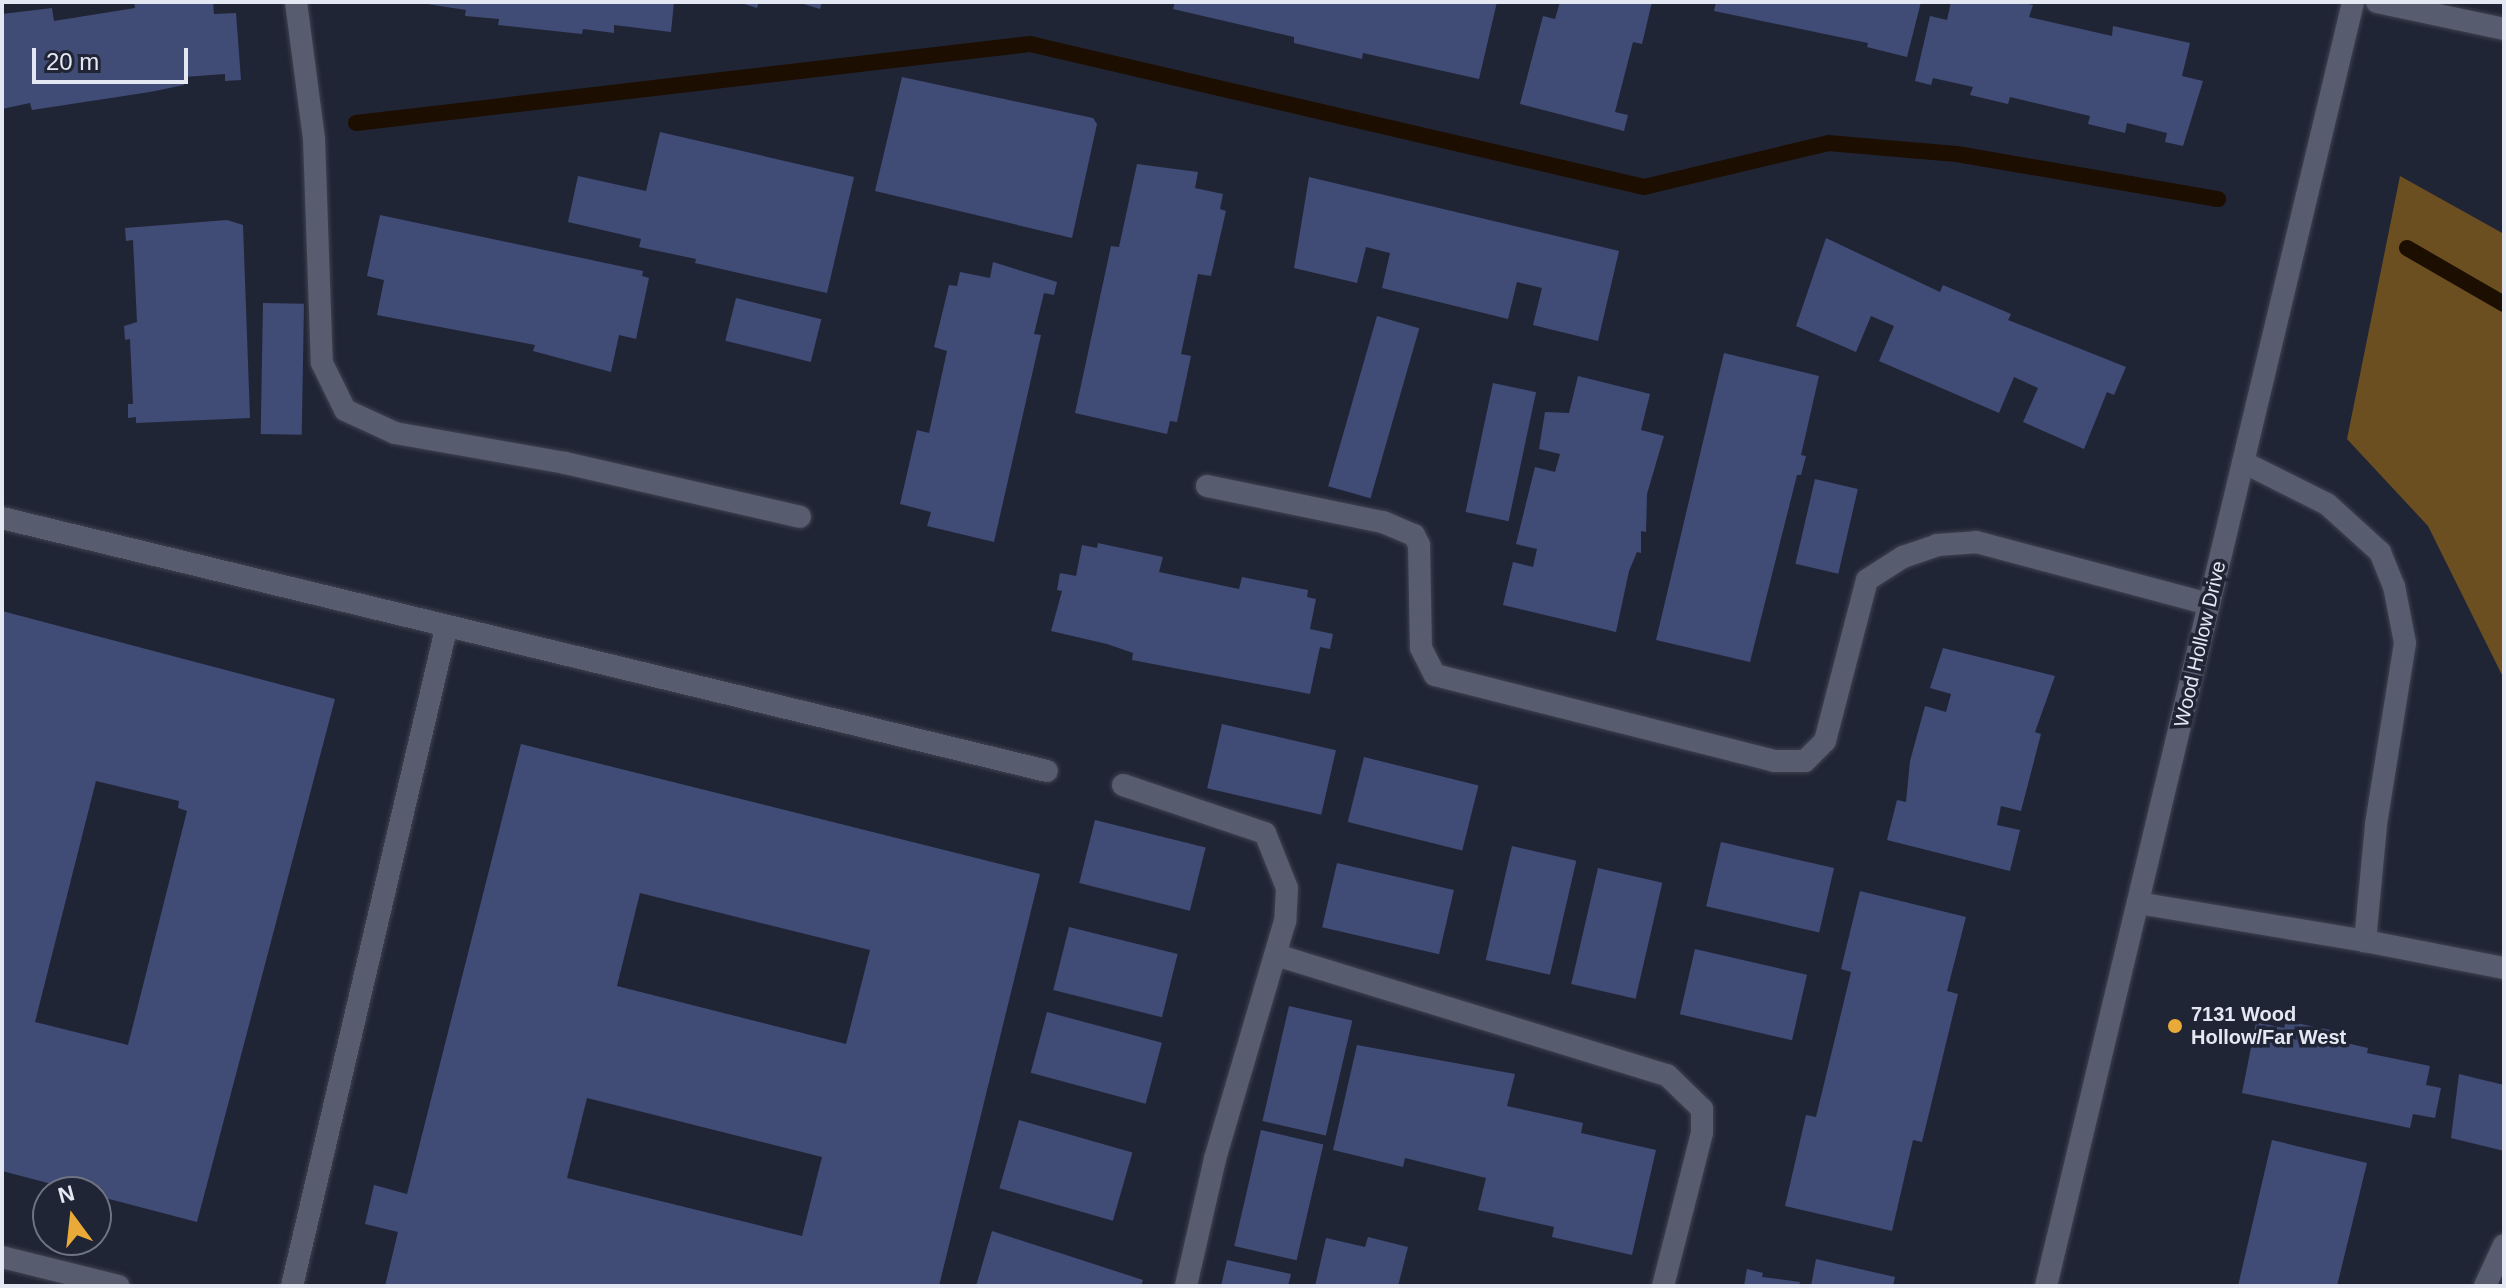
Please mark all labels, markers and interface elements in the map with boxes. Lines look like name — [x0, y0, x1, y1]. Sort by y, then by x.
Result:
scale bar — [36, 32, 192, 82]
text: 20 m — [46, 48, 99, 75]
street label: Wood Hollow Drive — [2169, 559, 2231, 729]
place label: 7131 Wood Hollow/Far West — [2191, 1002, 2346, 1049]
marker: 7131 Wood Hollow/Far West — [2166, 1017, 2184, 1035]
north arrow — [32, 1176, 112, 1256]
text: N — [55, 1180, 77, 1208]

